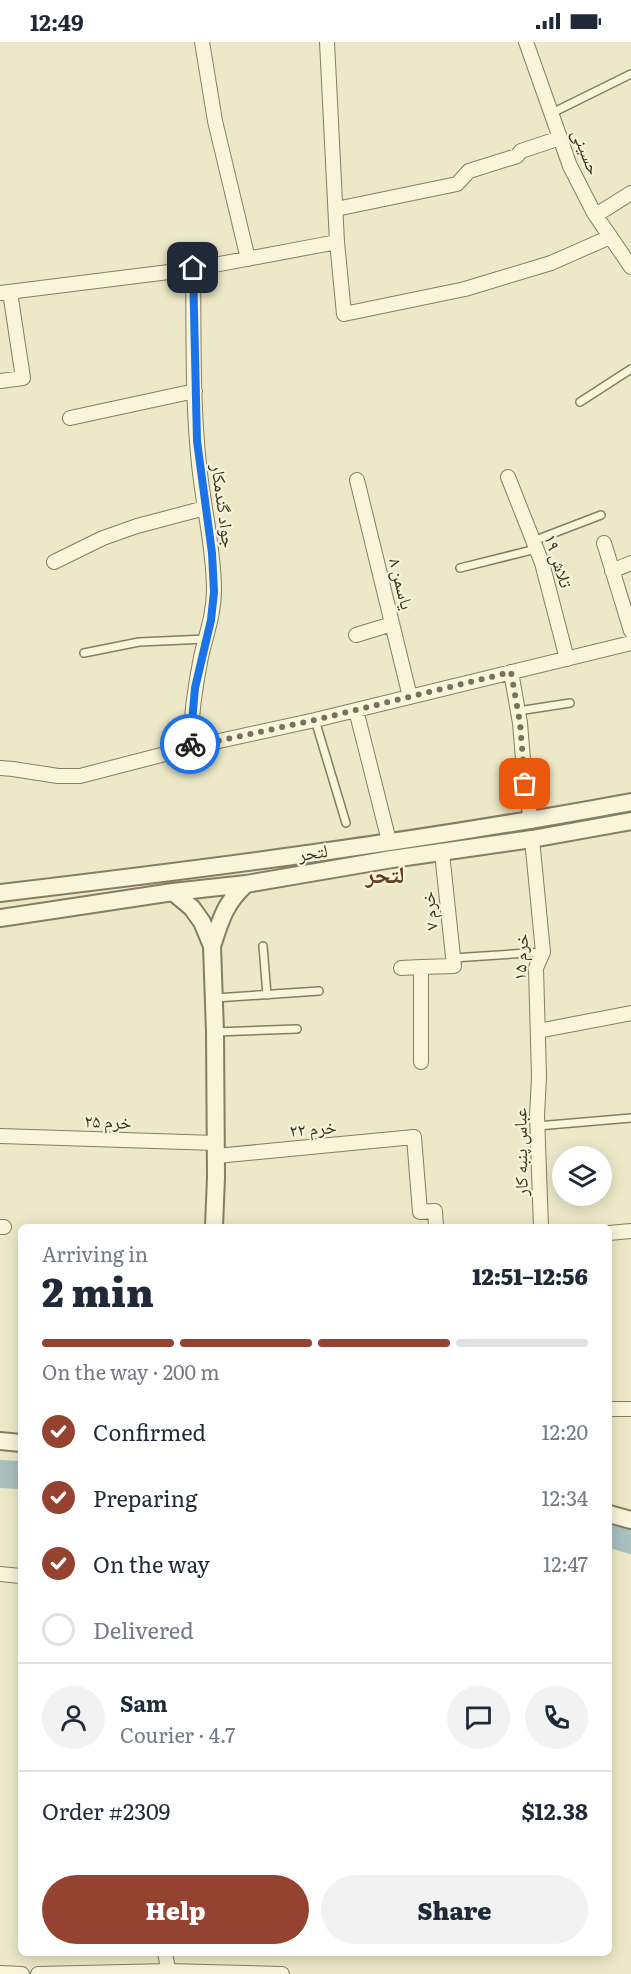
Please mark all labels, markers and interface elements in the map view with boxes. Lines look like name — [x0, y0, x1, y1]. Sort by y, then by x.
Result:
text: 12:49 — [30, 5, 84, 38]
street label: حسینی — [566, 124, 609, 179]
pin — [167, 242, 218, 293]
icon: home — [176, 251, 209, 284]
street label: جواد گندمکار — [205, 461, 244, 549]
street label: تلاش ۱۹ — [538, 530, 581, 591]
street label: یاسمن ۸ — [383, 555, 422, 612]
courier — [160, 714, 220, 774]
icon: bike — [174, 728, 207, 761]
pin — [499, 758, 550, 809]
icon: bag — [508, 767, 541, 800]
street label: لتحر — [295, 836, 329, 867]
district label: لتحر — [364, 855, 405, 890]
street label: خرم ۷ — [413, 890, 444, 932]
street label: خرم ۱۵ — [505, 933, 534, 981]
street label: خرم ۲۵ — [84, 1106, 132, 1135]
street label: عباس پنبه کار — [505, 1108, 534, 1197]
street label: خرم ۲۲ — [288, 1112, 338, 1143]
map controls — [552, 1146, 612, 1206]
button: layers — [552, 1146, 612, 1206]
text: Arriving in — [42, 1238, 148, 1268]
text: 12:51–12:56 — [472, 1259, 588, 1292]
text: 2 min — [42, 1261, 154, 1319]
text: On the way · 200 m — [42, 1356, 220, 1386]
icon: check — [42, 1415, 75, 1448]
text: Confirmed — [93, 1415, 206, 1448]
text: 12:20 — [542, 1416, 588, 1446]
icon: check — [42, 1481, 75, 1514]
text: Preparing — [93, 1481, 197, 1514]
text: 12:34 — [542, 1482, 588, 1512]
icon: check — [42, 1547, 75, 1580]
text: On the way — [93, 1547, 210, 1580]
text: 12:47 — [543, 1548, 588, 1578]
text: Delivered — [93, 1613, 194, 1646]
button: person — [42, 1686, 105, 1749]
text: Sam — [120, 1686, 168, 1719]
button: chat — [447, 1686, 510, 1749]
button: phone — [525, 1686, 588, 1749]
text: Courier · 4.7 — [120, 1719, 235, 1749]
text: Order #2309 — [42, 1794, 170, 1827]
text: $12.38 — [522, 1794, 588, 1827]
button: Help — [42, 1875, 309, 1944]
button: Share — [321, 1875, 588, 1944]

